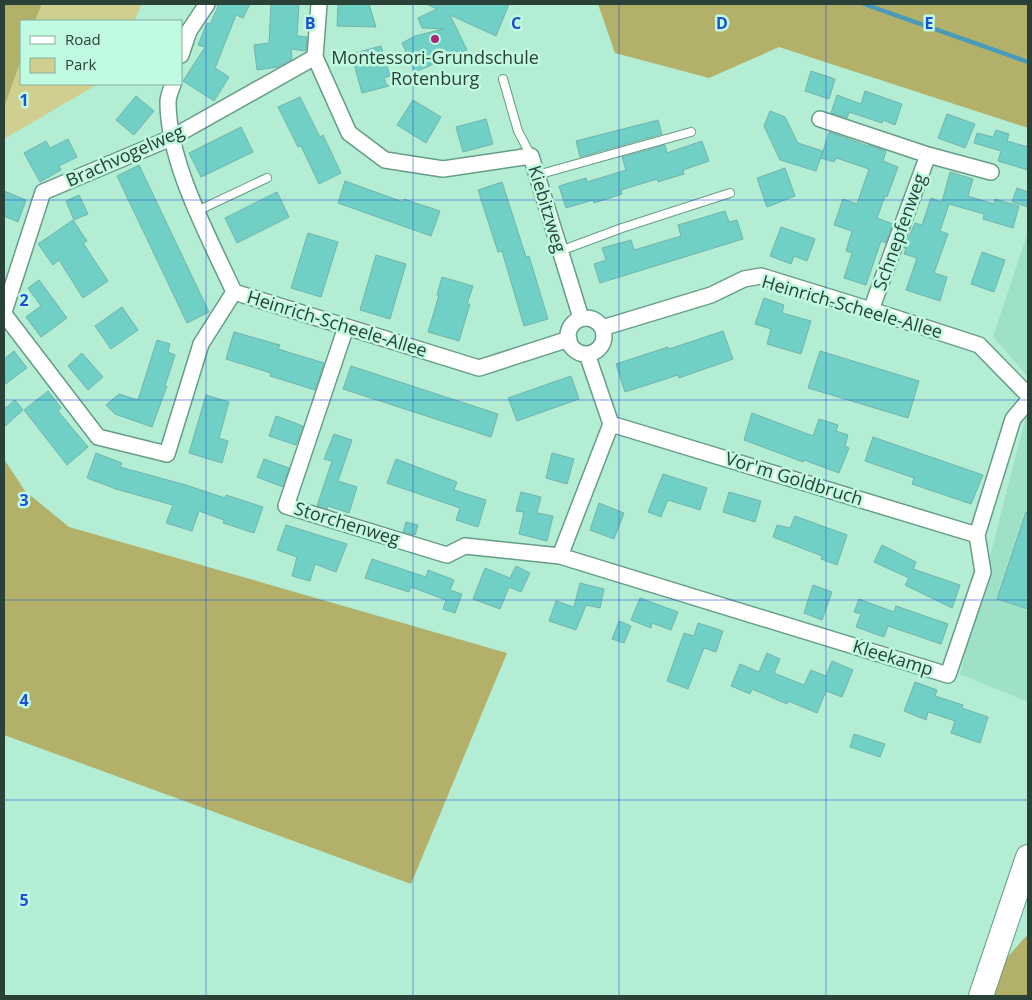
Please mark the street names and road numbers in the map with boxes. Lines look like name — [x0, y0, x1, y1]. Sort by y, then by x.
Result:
street label: Brachvogelweg — [62, 118, 188, 192]
street label: Kiebitzweg — [523, 162, 573, 255]
street label: Schnepfenweg — [867, 170, 931, 293]
street label: Heinrich-Scheele-Allee — [759, 269, 946, 343]
street label: Heinrich-Scheele-Allee — [244, 284, 430, 362]
street label: Vor'm Goldbruch — [723, 446, 866, 510]
street label: Storchenweg — [292, 496, 403, 551]
street label: Kleekamp — [850, 633, 936, 681]

